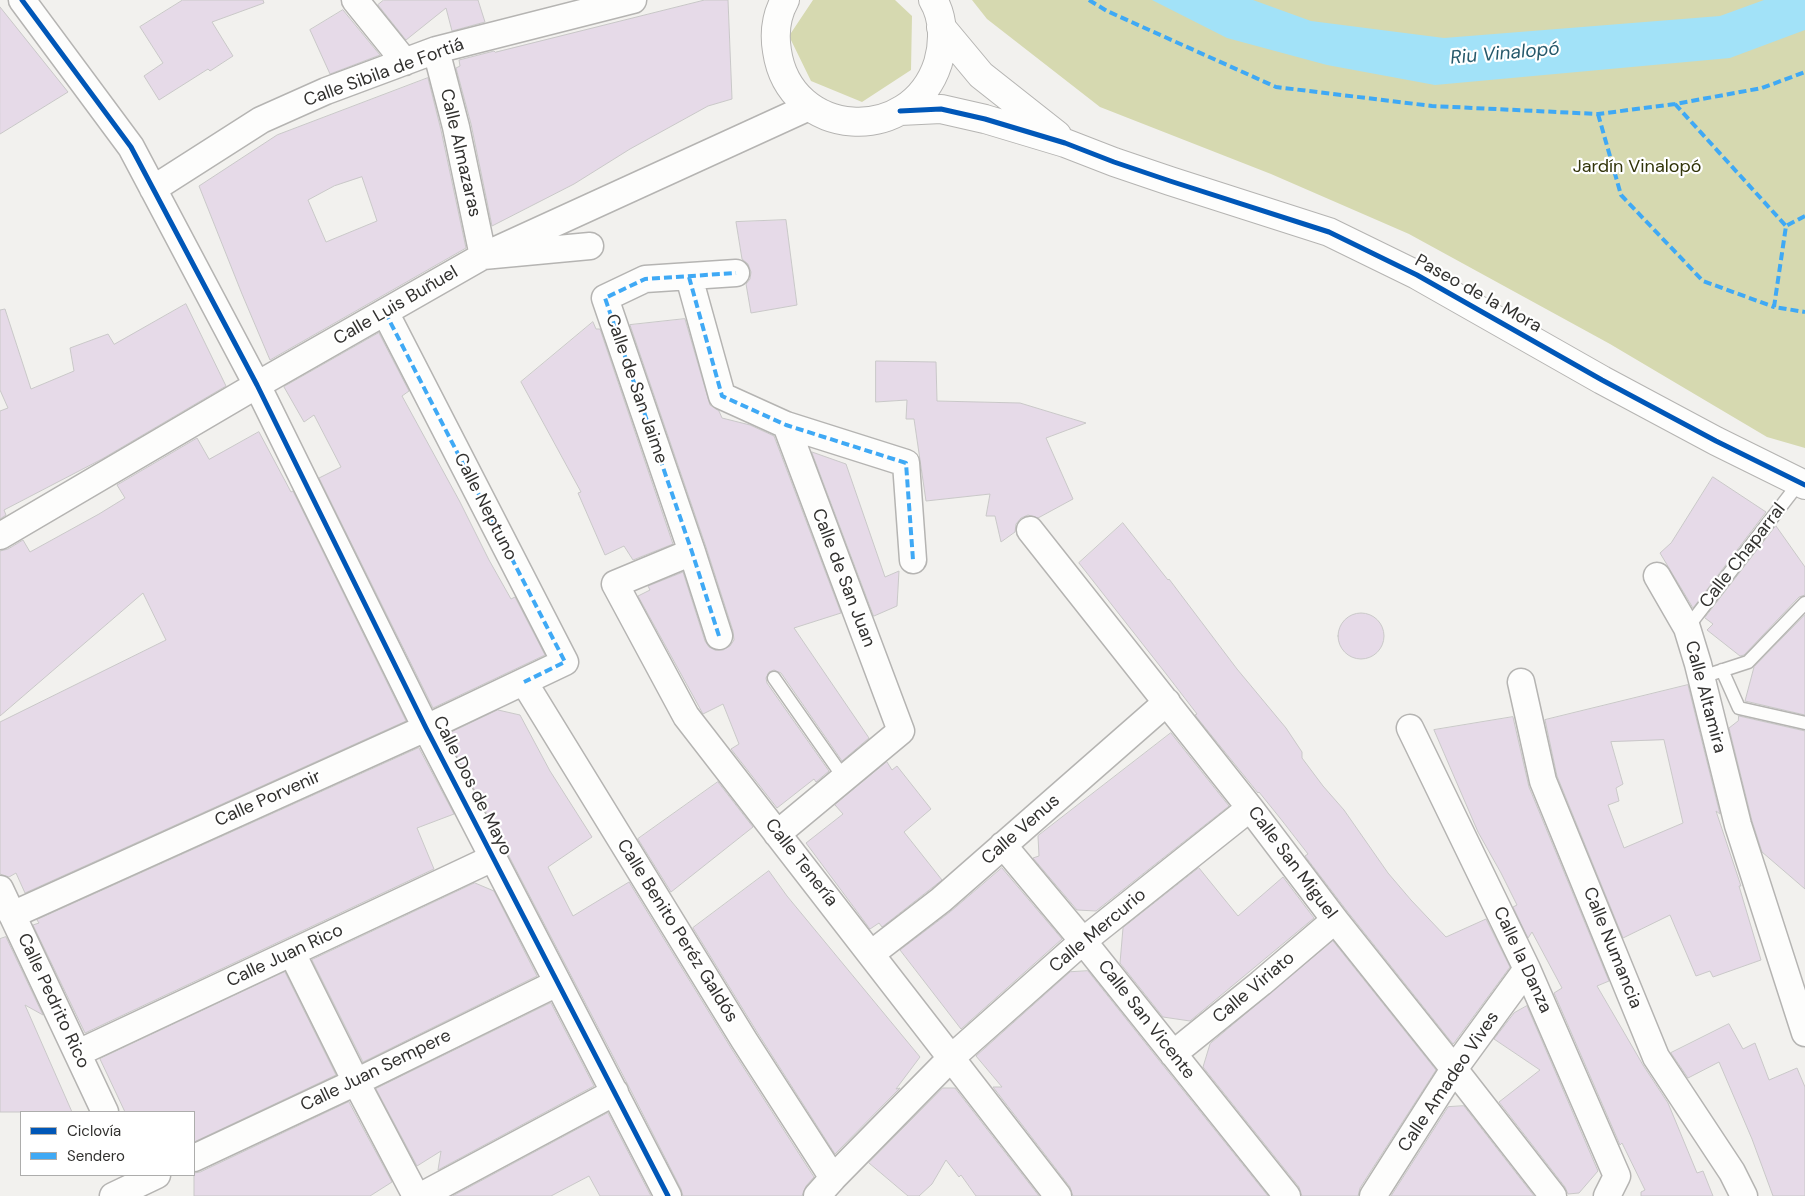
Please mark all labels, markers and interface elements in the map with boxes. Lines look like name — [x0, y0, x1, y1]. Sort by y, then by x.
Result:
street label: Calle Sibila de Fortiá — [301, 34, 467, 112]
water label: Riu Vinalopó — [1449, 38, 1561, 70]
street label: Calle Almazaras — [435, 87, 485, 219]
park label: Jardín Vinalopó — [1573, 156, 1701, 178]
street label: Paseo de la Mora — [1411, 250, 1545, 338]
street label: Calle Luis Buñuel — [330, 262, 462, 350]
street label: Calle de San Jaime — [600, 311, 672, 467]
street label: Calle Neptuno — [449, 450, 521, 564]
street label: Calle Chaparral — [1695, 499, 1791, 613]
street label: Calle de San Juan — [807, 506, 879, 650]
street label: Calle Altamira — [1680, 638, 1730, 756]
street label: Calle Dos de Mayo — [428, 713, 516, 859]
street label: Calle Porvenir — [212, 766, 324, 832]
street label: Calle Venus — [977, 790, 1065, 870]
street label: Calle San Miguel — [1243, 803, 1341, 923]
street label: Calle Tenería — [760, 815, 842, 911]
street label: Calle Benito Peréz Galdós — [612, 835, 742, 1027]
street label: Calle Mercurio — [1045, 884, 1151, 978]
street label: Calle Numancia — [1578, 884, 1646, 1012]
street label: Calle la Danza — [1488, 903, 1556, 1017]
street label: Calle Juan Rico — [223, 920, 347, 992]
street label: Calle Pedrito Rico — [12, 930, 94, 1072]
street label: Calle Viriato — [1209, 948, 1299, 1028]
street label: Calle San Vicente — [1093, 956, 1199, 1084]
street label: Calle Amadeo Vives — [1394, 1008, 1504, 1156]
street label: Calle Juan Sempere — [297, 1025, 455, 1117]
legend — [20, 1111, 195, 1176]
text: Ciclovía — [67, 1121, 121, 1141]
text: Sendero — [67, 1146, 125, 1166]

